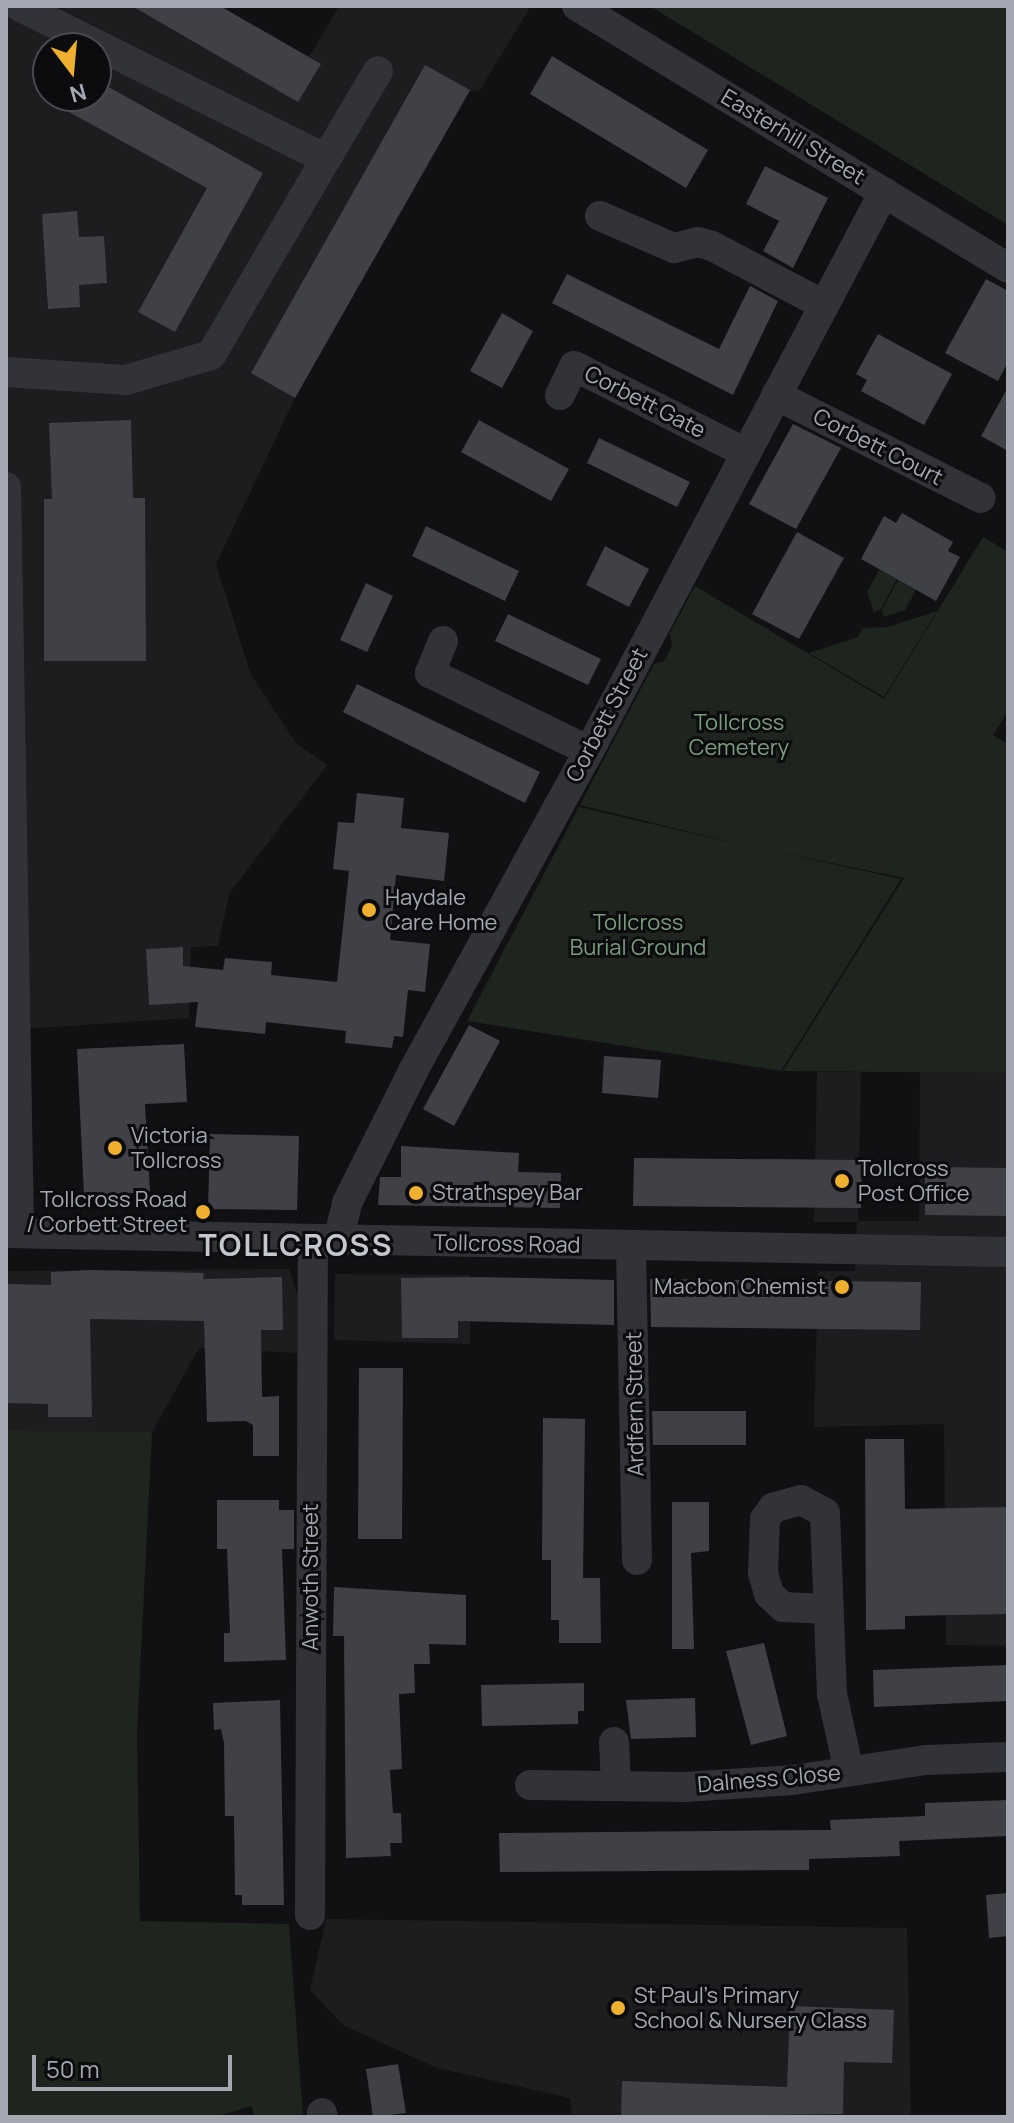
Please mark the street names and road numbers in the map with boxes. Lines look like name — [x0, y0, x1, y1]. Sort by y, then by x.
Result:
street label: Easterhill Street — [716, 84, 870, 190]
street label: Corbett Gate — [580, 360, 710, 444]
street label: Corbett Court — [809, 403, 947, 491]
street label: Corbett Street — [561, 644, 653, 786]
street label: Tollcross Road — [433, 1230, 581, 1258]
street label: Ardfern Street — [621, 1331, 649, 1477]
street label: Anwoth Street — [298, 1503, 324, 1651]
street label: Dalness Close — [696, 1760, 842, 1798]

